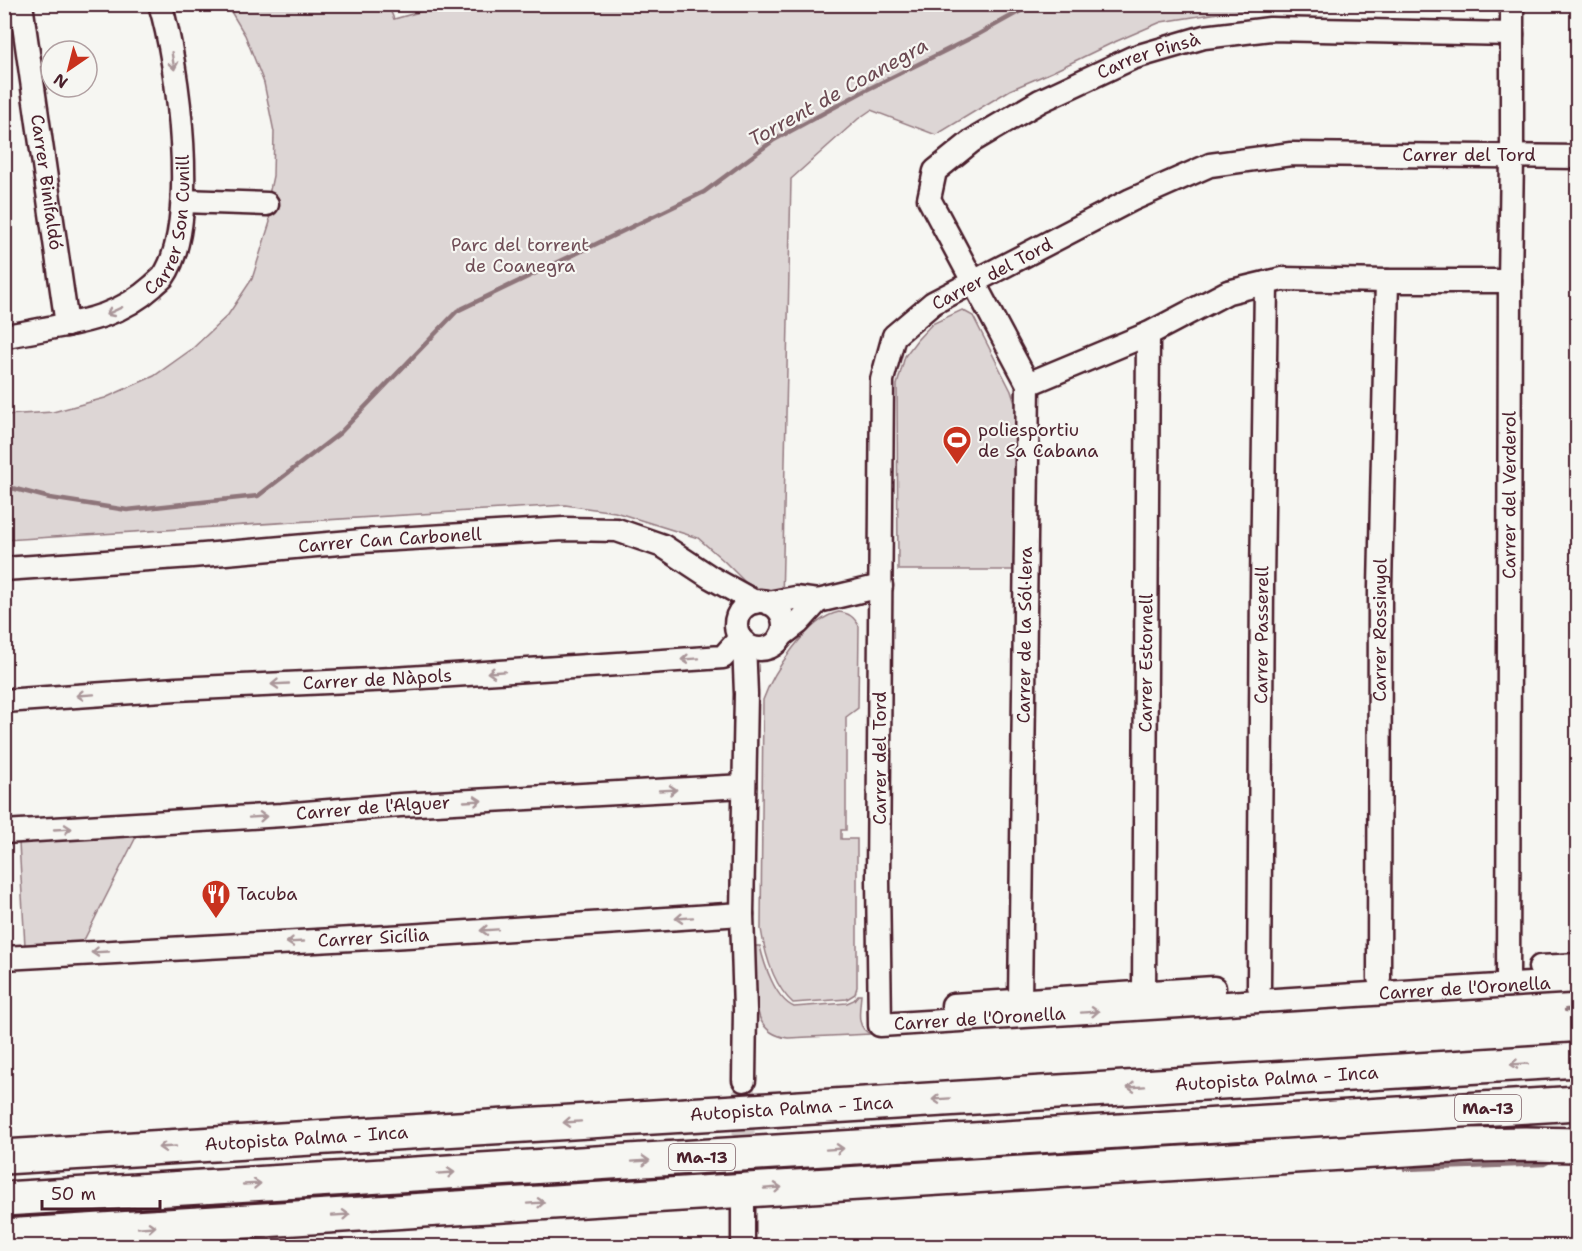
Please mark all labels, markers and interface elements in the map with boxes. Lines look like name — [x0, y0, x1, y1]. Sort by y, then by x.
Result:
street label: Carrer Pinsà — [1093, 27, 1203, 85]
water label: Torrent de Coanegra — [744, 32, 932, 152]
north arrow — [39, 39, 99, 99]
one-way arrow — [168, 51, 179, 71]
text: N — [49, 69, 72, 93]
street label: Carrer Binifaldó — [25, 113, 68, 252]
street label: Carrer del Tord — [1402, 143, 1536, 167]
street label: Carrer Son Cunill — [139, 154, 195, 300]
street label: Carrer del Tord — [927, 232, 1057, 316]
park label: Parc del torrent de Coanegra — [451, 233, 589, 278]
one-way arrow — [106, 305, 124, 317]
street label: Carrer del Verderol — [1497, 410, 1522, 579]
place label: poliesportiu de Sa Cabana — [978, 418, 1099, 463]
sports icon: poliesportiu de Sa Cabana — [941, 424, 973, 466]
street label: Carrer Can Carbonell — [297, 522, 483, 559]
street label: Carrer de la Sól·lera — [1012, 546, 1038, 724]
street label: Carrer Rossinyol — [1368, 557, 1393, 702]
street label: Carrer Passerell — [1249, 565, 1274, 704]
street label: Carrer Estornell — [1134, 593, 1158, 733]
one-way arrow — [681, 654, 701, 665]
street label: Carrer de Nàpols — [302, 663, 453, 695]
one-way arrow — [486, 667, 506, 678]
one-way arrow — [271, 679, 291, 690]
one-way arrow — [76, 690, 96, 701]
street label: Carrer del Tord — [868, 691, 892, 825]
one-way arrow — [657, 784, 677, 795]
street label: Carrer de l'Alguer — [295, 790, 451, 826]
one-way arrow — [462, 796, 482, 807]
one-way arrow — [247, 811, 267, 822]
one-way arrow — [52, 823, 72, 834]
restaurant icon: Tacuba — [200, 878, 232, 920]
place label: Tacuba — [237, 882, 298, 906]
one-way arrow — [675, 912, 695, 923]
street label: Carrer Sicília — [317, 923, 430, 953]
one-way arrow — [480, 925, 500, 936]
one-way arrow — [285, 937, 305, 948]
one-way arrow — [91, 946, 111, 957]
street label: Carrer de l'Oronella — [1378, 971, 1551, 1006]
street label: Carrer de l'Oronella — [893, 1001, 1066, 1036]
one-way arrow — [1080, 1007, 1100, 1018]
one-way arrow — [1510, 1058, 1530, 1069]
street label: Autopista Palma - Inca — [1174, 1060, 1379, 1097]
one-way arrow — [1126, 1082, 1146, 1093]
street label: Autopista Palma - Inca — [689, 1090, 894, 1127]
one-way arrow — [932, 1094, 952, 1105]
road number: Ma-13 — [1455, 1095, 1521, 1121]
one-way arrow — [562, 1116, 582, 1127]
street label: Autopista Palma - Inca — [204, 1120, 409, 1157]
one-way arrow — [158, 1142, 178, 1153]
one-way arrow — [825, 1143, 845, 1154]
road number: Ma-13 — [669, 1144, 735, 1170]
one-way arrow — [630, 1155, 650, 1166]
one-way arrow — [436, 1167, 456, 1178]
scale bar — [42, 1173, 160, 1211]
one-way arrow — [241, 1179, 261, 1190]
text: 50 m — [51, 1182, 96, 1206]
one-way arrow — [762, 1182, 782, 1193]
one-way arrow — [526, 1197, 545, 1208]
one-way arrow — [331, 1209, 351, 1220]
one-way arrow — [136, 1221, 156, 1232]

